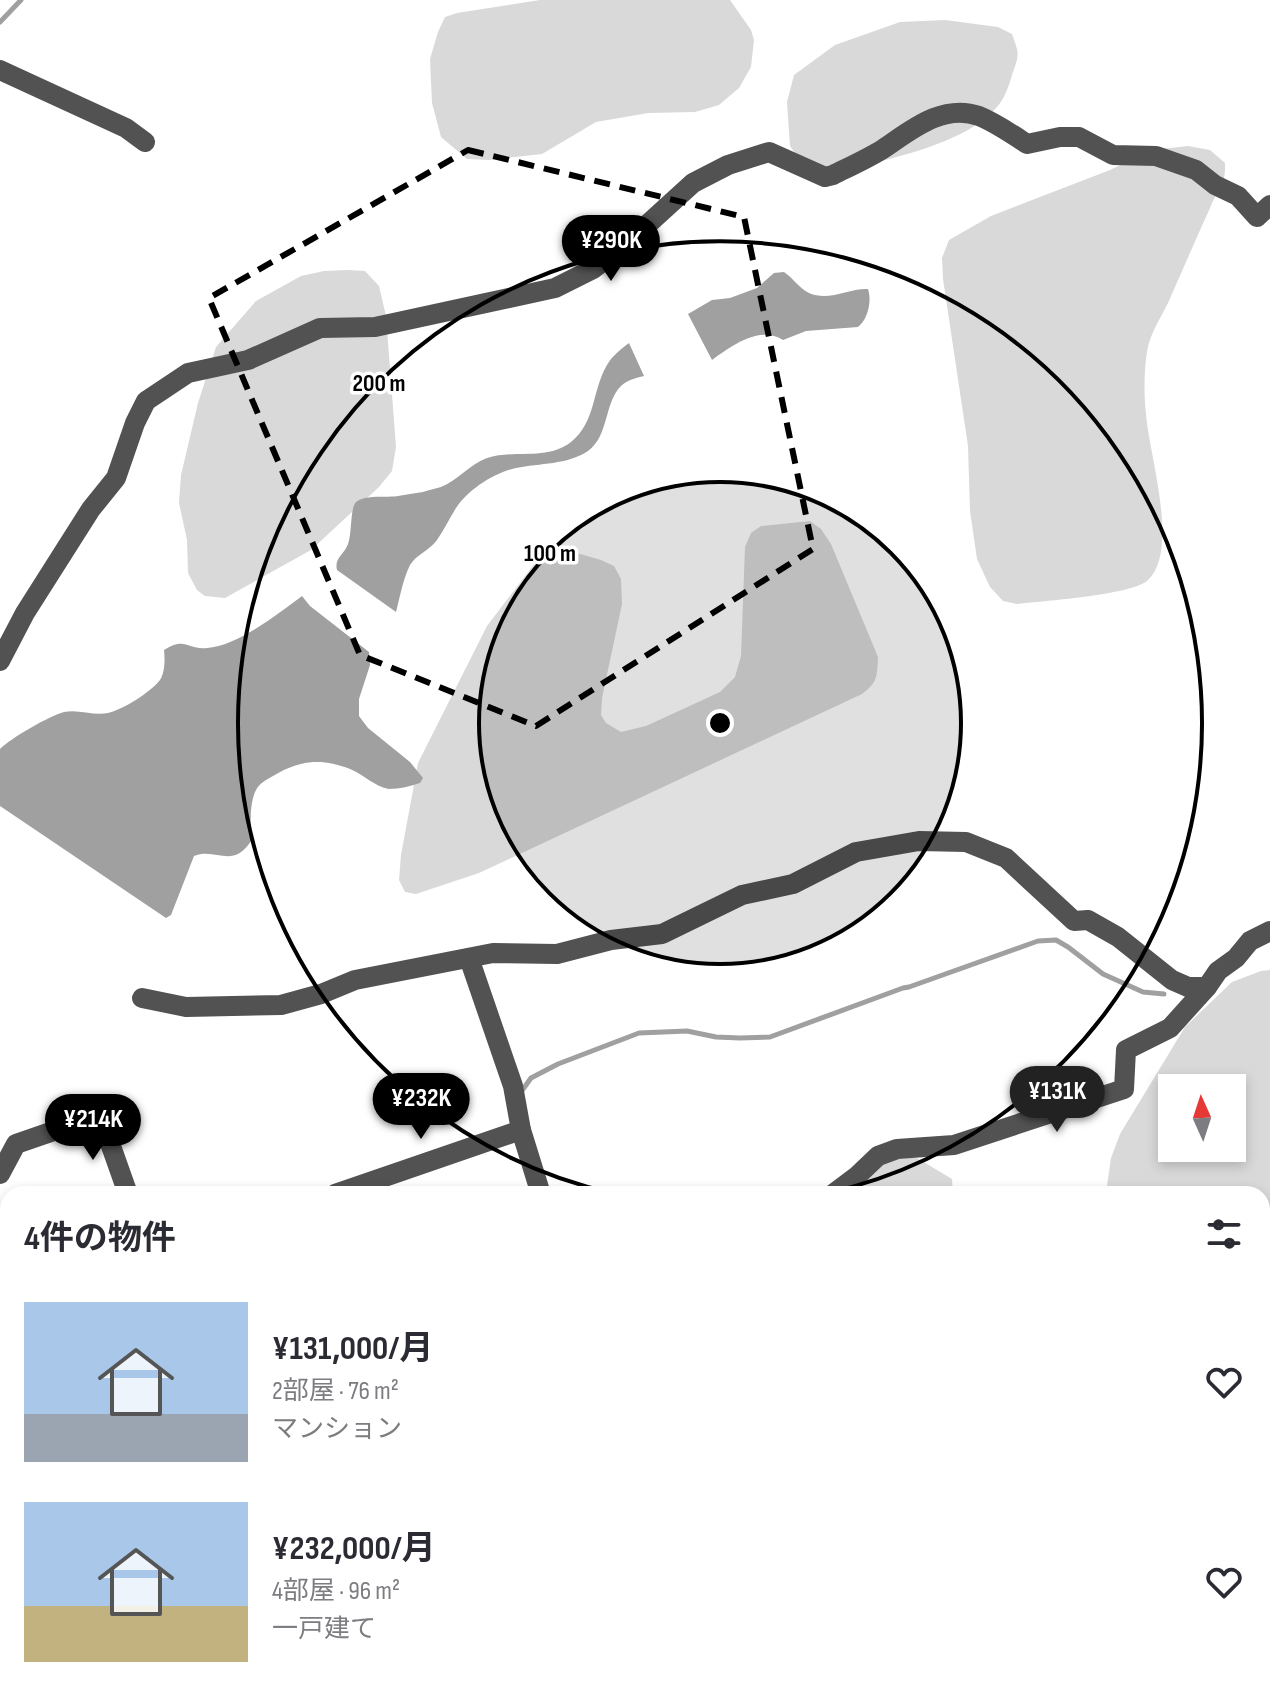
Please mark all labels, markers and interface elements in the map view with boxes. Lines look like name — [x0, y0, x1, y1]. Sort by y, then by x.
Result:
pin: ¥290K — [555, 215, 667, 283]
text: ¥290K — [580, 225, 642, 256]
text: 200 m — [352, 369, 406, 398]
text: 100 m — [524, 539, 576, 568]
centre of rings — [706, 709, 734, 737]
pin: ¥131K — [1001, 1066, 1113, 1134]
pin: ¥232K — [365, 1073, 477, 1141]
north arrow — [1158, 1074, 1246, 1162]
map controls — [1158, 1074, 1246, 1162]
text: ¥131K — [1028, 1076, 1086, 1107]
text: ¥232K — [391, 1083, 451, 1114]
pin: ¥214K — [37, 1094, 149, 1162]
text: ¥214K — [63, 1104, 123, 1135]
icon: filters — [1202, 1212, 1246, 1256]
text: 4件の物件 — [24, 1218, 176, 1259]
text: ¥131,000/月 — [272, 1328, 433, 1369]
icon: home — [88, 1334, 184, 1430]
icon: heart — [1202, 1360, 1246, 1404]
text: 2部屋 · 76 m² — [272, 1376, 399, 1407]
text: マンション — [272, 1414, 402, 1445]
text: ¥232,000/月 — [272, 1528, 436, 1569]
icon: home — [88, 1534, 184, 1630]
icon: heart — [1202, 1560, 1246, 1604]
text: 4部屋 · 96 m² — [272, 1576, 400, 1607]
text: 一戸建て — [272, 1614, 376, 1645]

